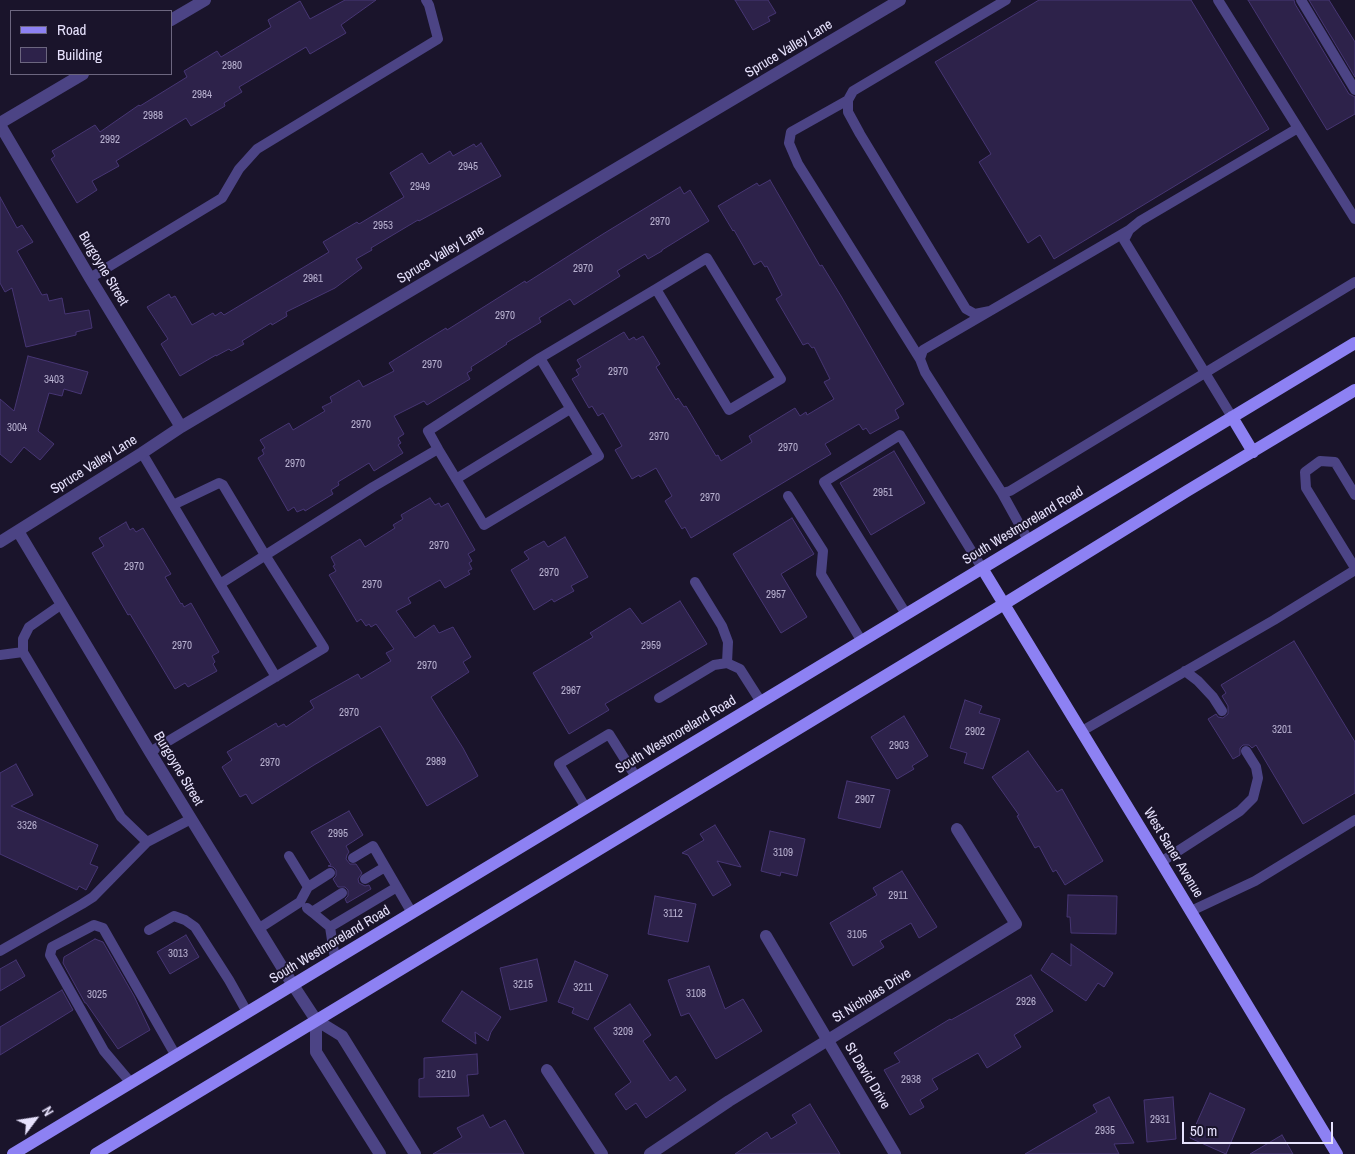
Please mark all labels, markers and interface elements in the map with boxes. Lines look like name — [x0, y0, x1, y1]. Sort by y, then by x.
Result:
legend — [10, 10, 172, 75]
street label: Spruce Valley Lane — [742, 16, 836, 82]
text: Road — [57, 19, 86, 40]
text: Building — [57, 44, 102, 65]
house number: 2980 — [222, 59, 242, 73]
house number: 2984 — [192, 88, 212, 102]
house number: 2988 — [143, 109, 163, 123]
house number: 2992 — [100, 133, 120, 147]
house number: 2945 — [458, 160, 478, 174]
house number: 2949 — [410, 180, 430, 194]
house number: 2970 — [650, 215, 670, 229]
house number: 2953 — [373, 219, 393, 233]
street label: Spruce Valley Lane — [394, 222, 488, 288]
street label: Burgoyne Street — [74, 229, 132, 309]
house number: 2970 — [573, 262, 593, 276]
house number: 2961 — [303, 272, 323, 286]
house number: 2970 — [495, 309, 515, 323]
house number: 2970 — [422, 358, 442, 372]
house number: 2970 — [608, 365, 628, 379]
house number: 3403 — [44, 373, 64, 387]
house number: 2970 — [351, 418, 371, 432]
house number: 3004 — [7, 421, 27, 435]
house number: 2970 — [649, 430, 669, 444]
street label: Spruce Valley Lane — [48, 432, 140, 498]
house number: 2970 — [778, 441, 798, 455]
house number: 2970 — [285, 457, 305, 471]
street label: South Westmoreland Road — [960, 483, 1086, 569]
house number: 2951 — [873, 486, 893, 500]
house number: 2970 — [700, 491, 720, 505]
house number: 2970 — [429, 539, 449, 553]
house number: 2970 — [124, 560, 144, 574]
house number: 2970 — [539, 566, 559, 580]
house number: 2970 — [362, 578, 382, 592]
house number: 2957 — [766, 588, 786, 602]
house number: 2970 — [172, 639, 192, 653]
house number: 2959 — [641, 639, 661, 653]
house number: 2970 — [417, 659, 437, 673]
house number: 2967 — [561, 684, 581, 698]
street label: South Westmoreland Road — [613, 692, 739, 778]
house number: 2970 — [339, 706, 359, 720]
house number: 3201 — [1272, 723, 1292, 737]
house number: 2902 — [965, 725, 985, 739]
street label: Burgoyne Street — [149, 729, 207, 809]
house number: 2903 — [889, 739, 909, 753]
house number: 2989 — [426, 755, 446, 769]
house number: 2970 — [260, 756, 280, 770]
house number: 2907 — [855, 793, 875, 807]
street label: West Saner Avenue — [1140, 805, 1206, 901]
house number: 3326 — [17, 819, 37, 833]
house number: 2995 — [328, 827, 348, 841]
house number: 3109 — [773, 846, 793, 860]
house number: 2911 — [888, 889, 908, 903]
street label: South Westmoreland Road — [267, 902, 393, 988]
house number: 3112 — [663, 907, 683, 921]
house number: 3105 — [847, 928, 867, 942]
house number: 3013 — [168, 947, 188, 961]
street label: St Nicholas Drive — [830, 965, 914, 1027]
house number: 3215 — [513, 978, 533, 992]
house number: 3211 — [573, 981, 593, 995]
house number: 3108 — [686, 987, 706, 1001]
house number: 3025 — [87, 988, 107, 1002]
house number: 2926 — [1016, 995, 1036, 1009]
house number: 3209 — [613, 1025, 633, 1039]
street label: St David Drive — [841, 1040, 893, 1112]
house number: 3210 — [436, 1068, 456, 1082]
house number: 2938 — [901, 1073, 921, 1087]
north arrow — [10, 1094, 60, 1144]
text: N — [38, 1103, 58, 1119]
scale bar — [1185, 1112, 1336, 1144]
house number: 2931 — [1150, 1113, 1170, 1127]
text: 50 m — [1190, 1120, 1217, 1141]
house number: 2935 — [1095, 1124, 1115, 1138]

